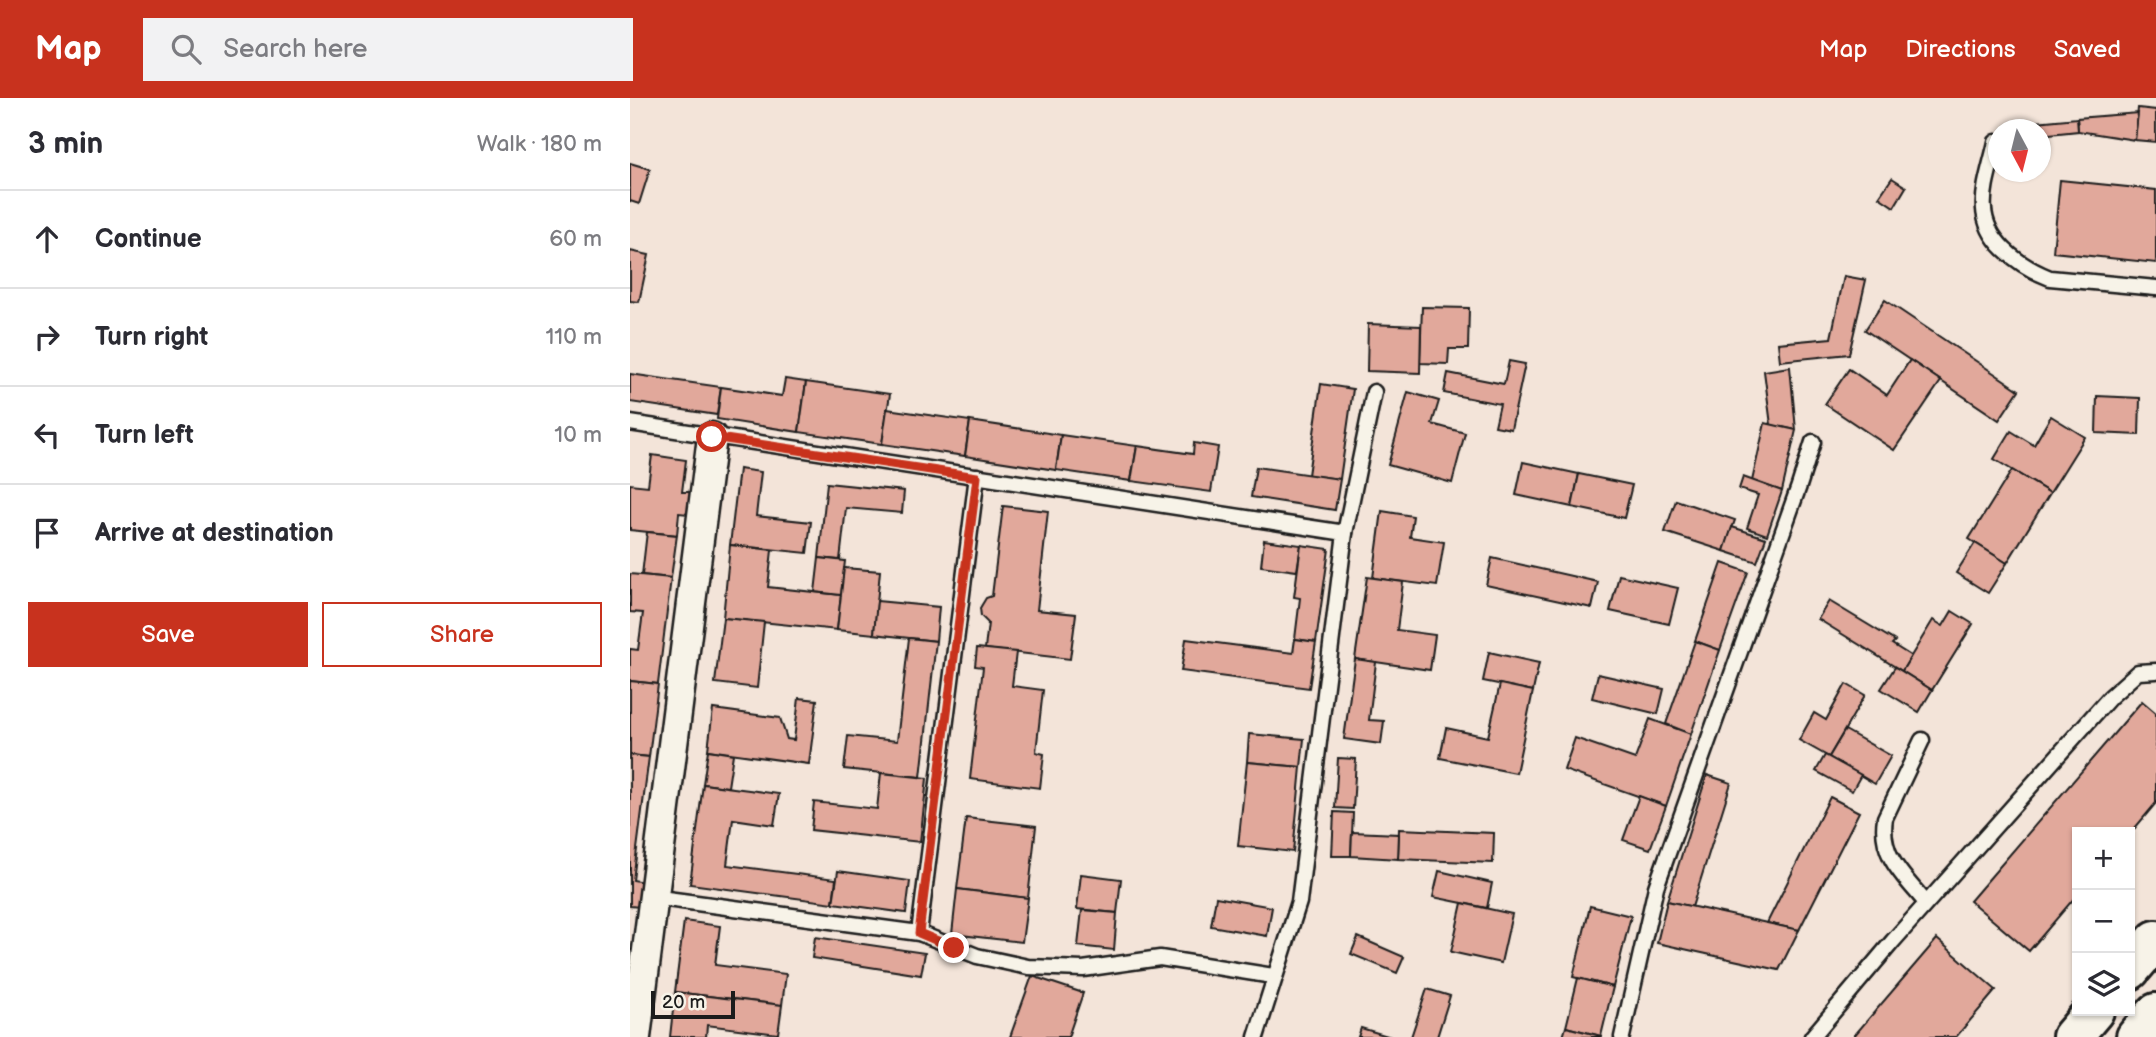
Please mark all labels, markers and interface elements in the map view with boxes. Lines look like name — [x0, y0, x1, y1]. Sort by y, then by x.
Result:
search box — [143, 18, 633, 81]
text: Map — [35, 29, 101, 69]
icon: search — [167, 30, 205, 68]
text: Search here — [223, 34, 367, 65]
text: Map — [1819, 35, 1867, 64]
text: Directions — [1905, 35, 2016, 64]
text: Saved — [2054, 35, 2121, 64]
north arrow — [1988, 119, 2051, 182]
text: 3 min — [28, 126, 103, 162]
text: Walk · 180 m — [477, 130, 602, 158]
icon: ahead — [28, 220, 66, 258]
text: Continue — [95, 224, 202, 255]
text: 60 m — [549, 225, 602, 253]
icon: right — [28, 318, 66, 356]
text: Turn right — [95, 322, 208, 353]
text: 110 m — [545, 323, 602, 351]
icon: left — [28, 416, 66, 454]
text: Turn left — [95, 420, 194, 451]
text: 10 m — [554, 421, 602, 449]
route start — [696, 421, 727, 452]
icon: arrive — [28, 514, 66, 552]
text: Arrive at destination — [95, 518, 334, 549]
button: Save — [28, 602, 308, 667]
button: Share — [322, 602, 602, 667]
map controls — [2072, 827, 2135, 1016]
button: + — [2072, 827, 2135, 890]
button: − — [2072, 890, 2135, 953]
route end — [938, 932, 969, 963]
button: layers — [2072, 953, 2135, 1016]
scale bar — [651, 988, 735, 1020]
text: 20 m — [662, 991, 705, 1014]

